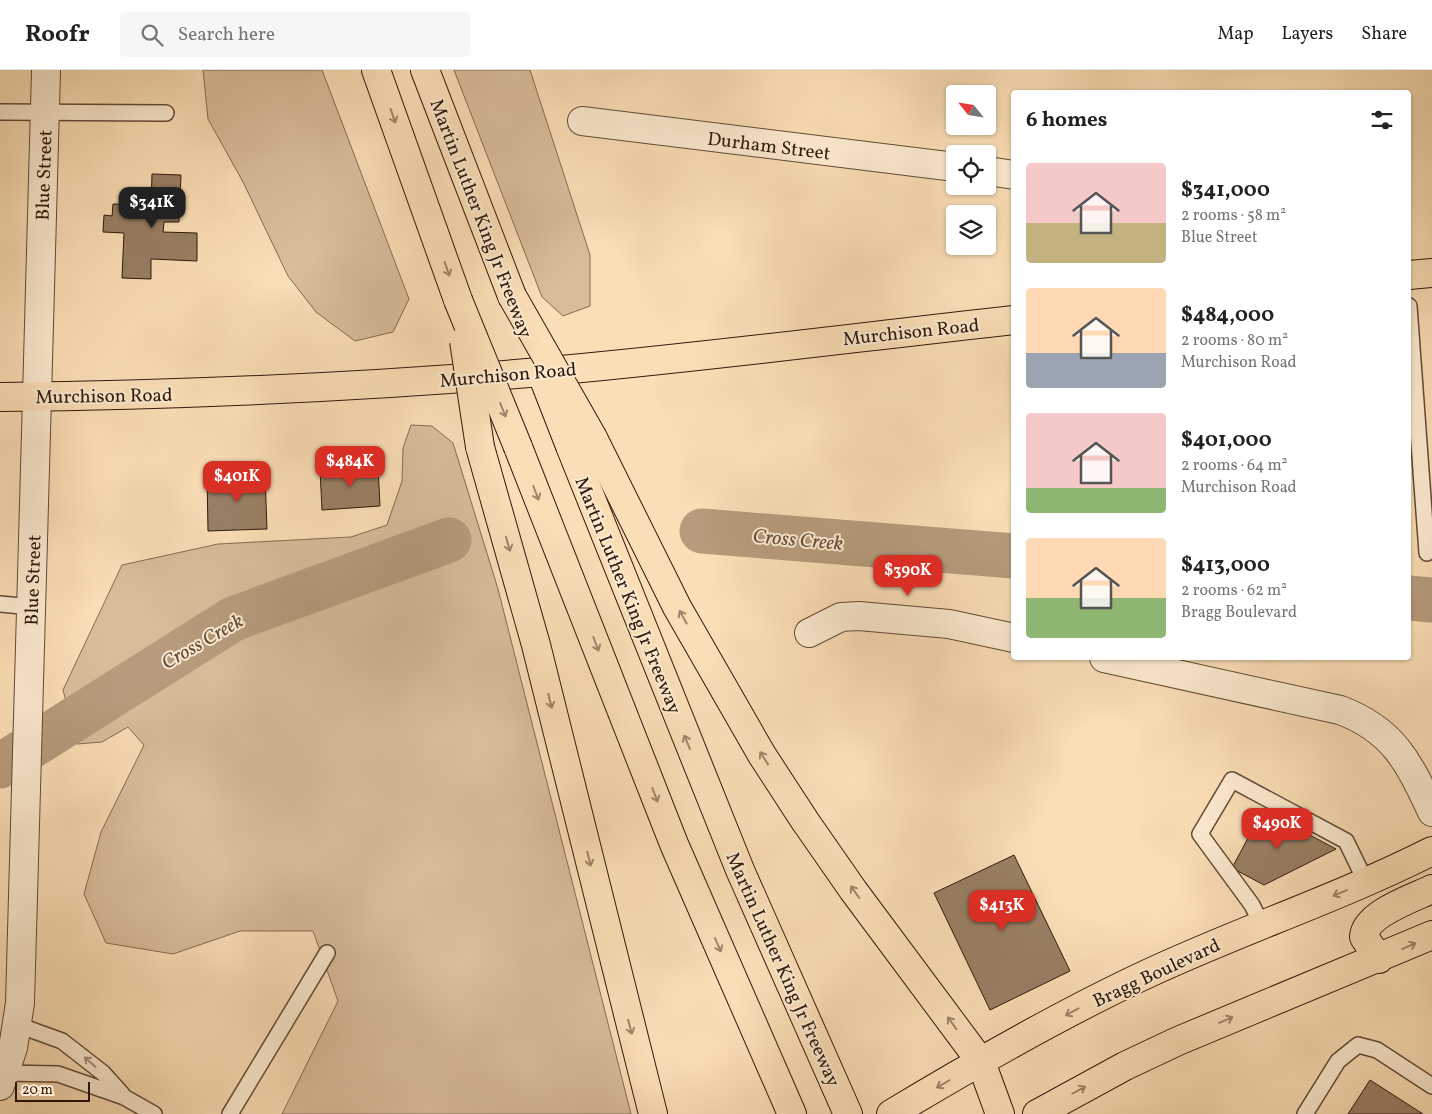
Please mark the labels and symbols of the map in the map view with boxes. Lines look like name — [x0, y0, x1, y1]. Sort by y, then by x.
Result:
north arrow — [946, 85, 996, 135]
street label: Martin Luther King Jr Freeway — [422, 96, 538, 342]
one-way arrow — [389, 107, 398, 123]
street label: Durham Street — [706, 127, 832, 167]
street label: Blue Street — [30, 129, 60, 221]
pin: $341K — [117, 186, 187, 229]
one-way arrow — [443, 260, 452, 276]
street label: Murchison Road — [842, 313, 981, 353]
street label: Murchison Road — [439, 357, 578, 395]
street label: Murchison Road — [35, 383, 173, 411]
one-way arrow — [499, 402, 509, 417]
pin: $484K — [315, 446, 385, 488]
pin: $401K — [202, 460, 272, 503]
street label: Martin Luther King Jr Freeway — [568, 473, 687, 718]
one-way arrow — [532, 485, 541, 500]
water label: Cross Creek — [752, 523, 844, 559]
street label: Blue Street — [19, 534, 49, 626]
one-way arrow — [504, 536, 514, 552]
pin: $390K — [873, 554, 943, 597]
water label: Cross Creek — [157, 608, 249, 677]
one-way arrow — [677, 611, 687, 625]
one-way arrow — [591, 636, 601, 651]
one-way arrow — [546, 693, 555, 709]
one-way arrow — [682, 735, 692, 750]
one-way arrow — [759, 751, 769, 765]
one-way arrow — [651, 787, 660, 802]
pin: $490K — [1242, 808, 1312, 850]
street label: Martin Luther King Jr Freeway — [719, 849, 846, 1091]
one-way arrow — [585, 850, 594, 866]
one-way arrow — [850, 885, 860, 899]
one-way arrow — [1333, 889, 1348, 899]
pin: $413K — [967, 890, 1037, 932]
street label: Bragg Boulevard — [1089, 933, 1225, 1015]
one-way arrow — [714, 937, 724, 952]
one-way arrow — [1401, 940, 1416, 950]
one-way arrow — [1065, 1008, 1080, 1017]
one-way arrow — [1218, 1015, 1233, 1024]
one-way arrow — [946, 1017, 957, 1030]
one-way arrow — [626, 1019, 635, 1035]
one-way arrow — [84, 1056, 97, 1068]
scale bar — [15, 1079, 90, 1102]
one-way arrow — [936, 1080, 951, 1089]
one-way arrow — [1072, 1085, 1087, 1095]

